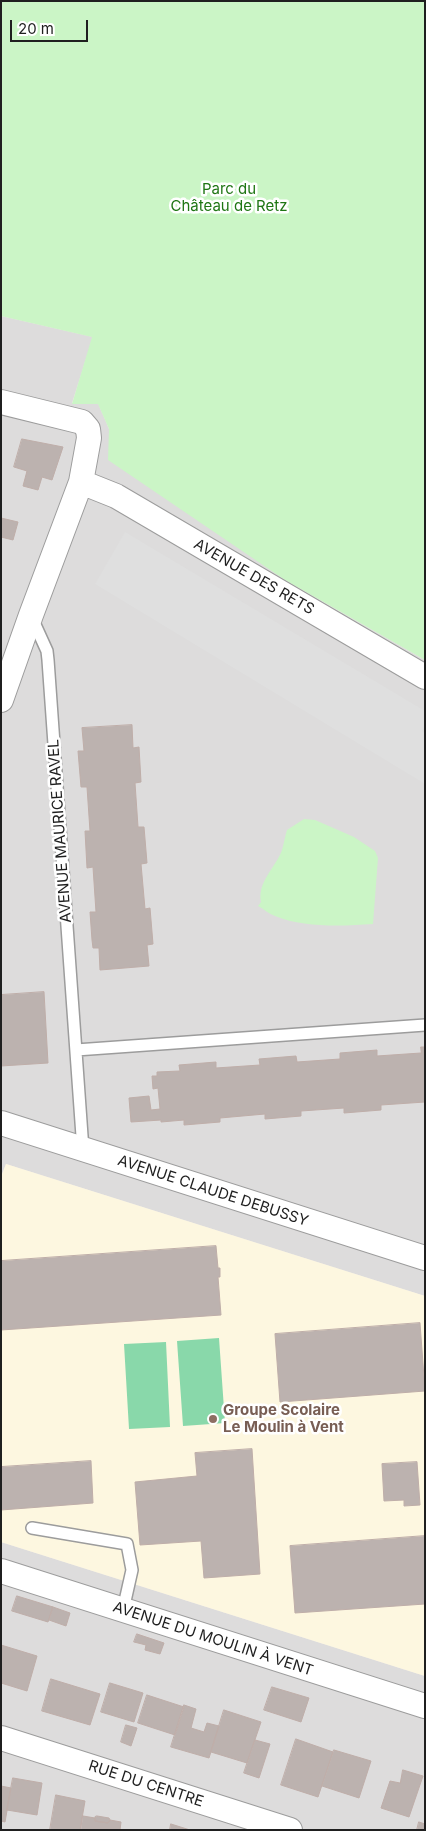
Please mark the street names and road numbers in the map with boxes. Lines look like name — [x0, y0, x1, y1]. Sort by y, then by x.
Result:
street label: AVENUE DES RETS — [191, 535, 317, 619]
street label: AVENUE MAURICE RAVEL — [45, 739, 75, 923]
street label: AVENUE CLAUDE DEBUSSY — [115, 1152, 311, 1230]
street label: AVENUE DU MOULIN À VENT — [110, 1598, 316, 1680]
street label: RUE DU CENTRE — [86, 1757, 206, 1811]

